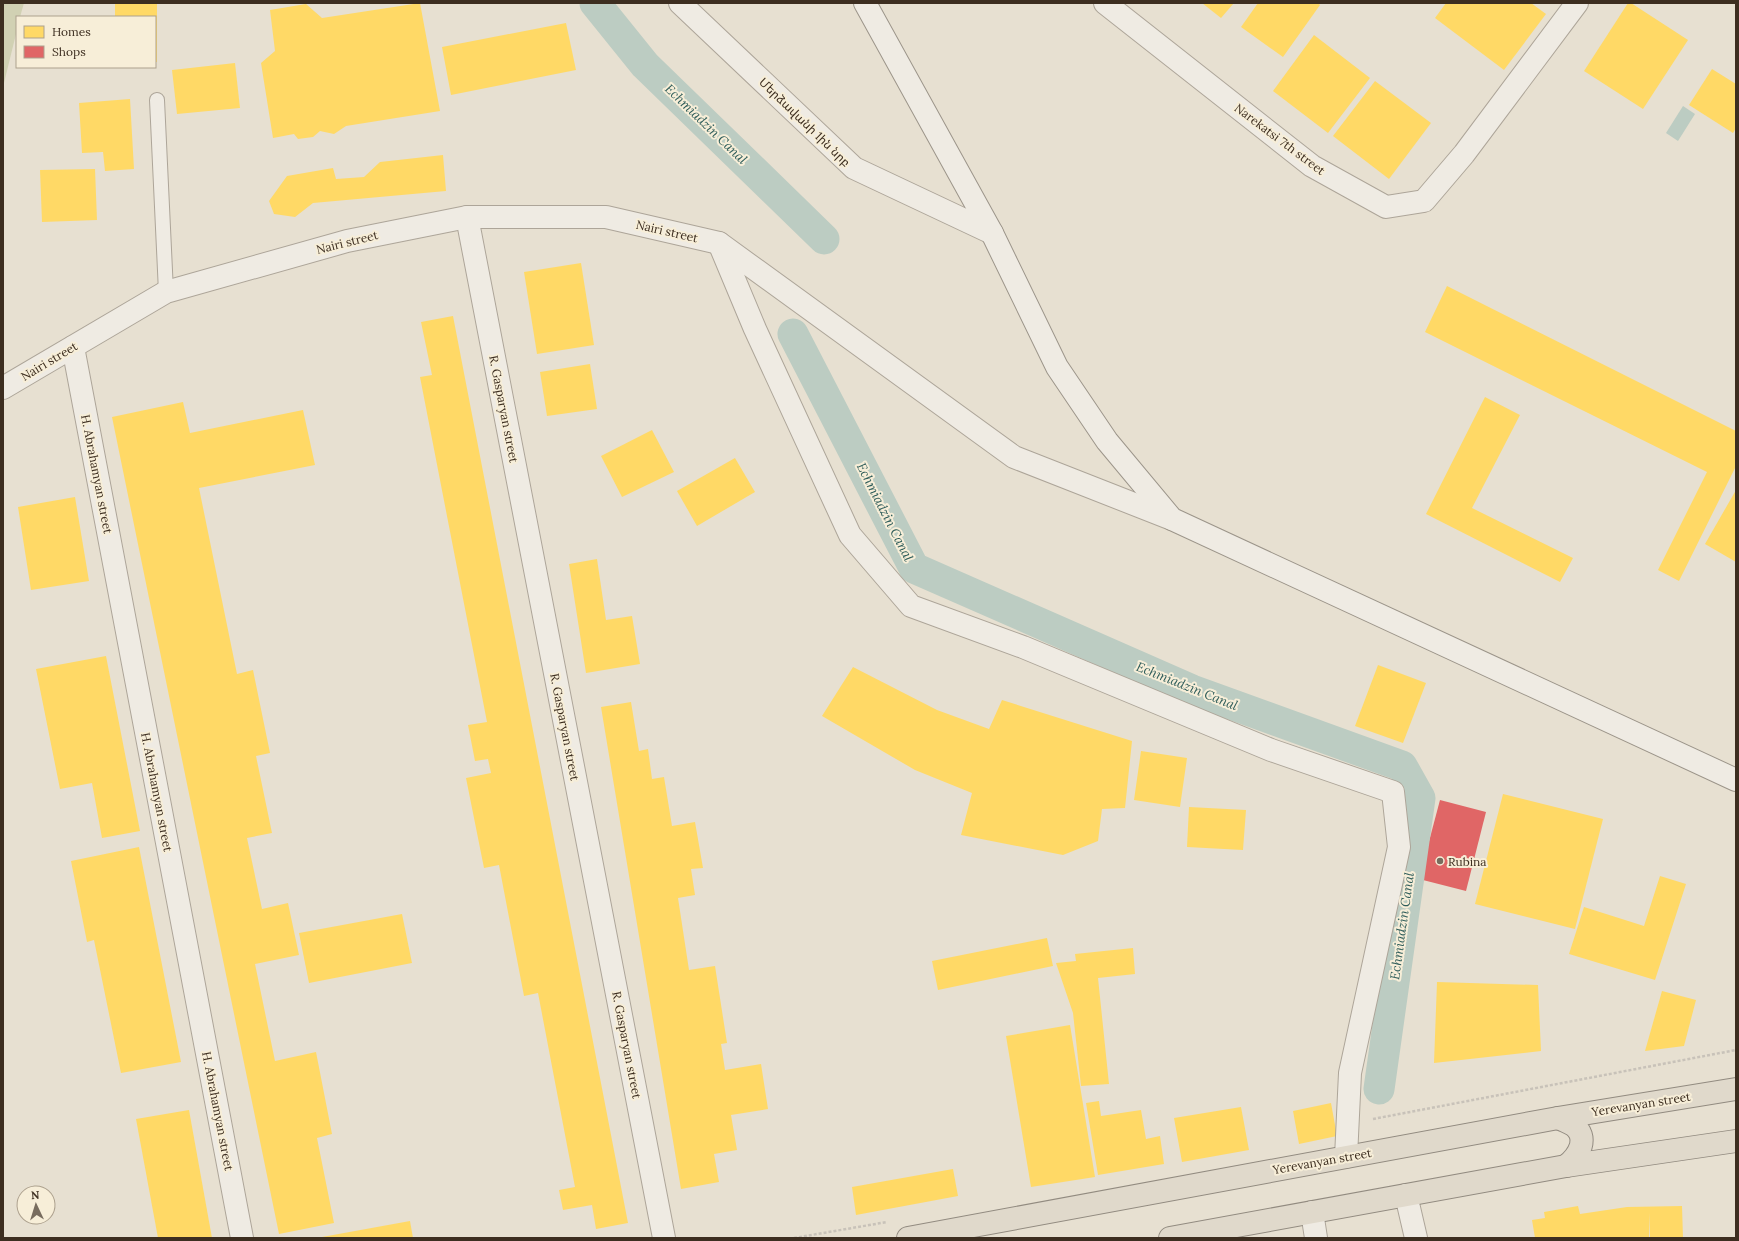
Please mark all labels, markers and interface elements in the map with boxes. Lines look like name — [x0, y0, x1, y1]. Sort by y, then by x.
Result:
legend — [16, 16, 156, 68]
text: Homes — [52, 24, 91, 39]
text: Shops — [52, 44, 86, 59]
street label: Մերձավանի 1ին նրբ — [756, 74, 854, 170]
water label: Echmiadzin Canal — [661, 80, 751, 168]
street label: Narekatsi 7th street — [1232, 100, 1329, 178]
street label: Nairi street — [635, 217, 700, 245]
street label: Nairi street — [315, 227, 380, 257]
street label: Nairi street — [18, 338, 80, 384]
street label: R. Gasparyan street — [486, 354, 522, 464]
street label: H. Abrahamyan street — [78, 413, 116, 535]
water label: Echmiadzin Canal — [853, 460, 917, 564]
water label: Echmiadzin Canal — [1134, 658, 1241, 714]
street label: R. Gasparyan street — [547, 672, 583, 782]
street label: H. Abrahamyan street — [138, 731, 176, 853]
place label: Rubina — [1448, 854, 1487, 869]
marker: Rubina — [1435, 856, 1445, 866]
water label: Echmiadzin Canal — [1386, 871, 1418, 981]
street label: R. Gasparyan street — [609, 990, 645, 1100]
street label: H. Abrahamyan street — [199, 1050, 237, 1172]
street label: Yerevanyan street — [1589, 1089, 1692, 1119]
street label: Yerevanyan street — [1270, 1145, 1373, 1177]
north arrow — [16, 1185, 56, 1225]
text: N — [31, 1188, 41, 1202]

